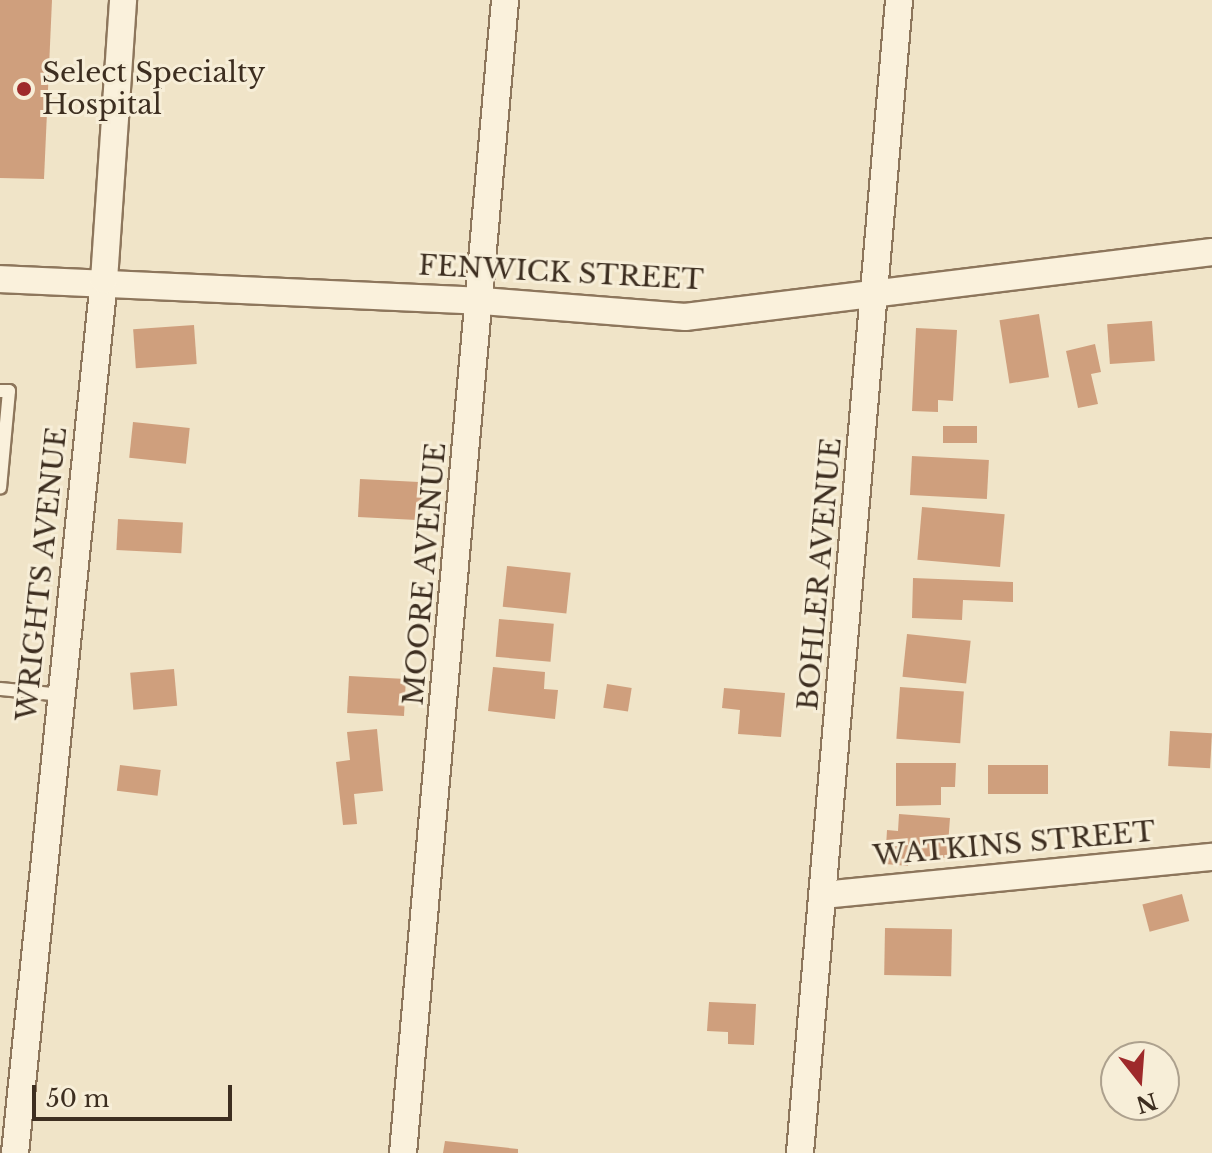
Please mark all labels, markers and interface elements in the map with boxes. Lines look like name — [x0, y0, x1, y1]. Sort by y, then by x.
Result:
place label: Select Specialty Hospital — [42, 56, 265, 122]
marker: Select Specialty Hospital — [13, 78, 35, 100]
street label: FENWICK STREET — [417, 249, 705, 297]
street label: WRIGHTS AVENUE — [10, 425, 74, 723]
street label: BOHLER AVENUE — [791, 435, 849, 713]
street label: MOORE AVENUE — [397, 441, 453, 707]
street label: WATKINS STREET — [872, 815, 1156, 873]
north arrow — [1100, 1041, 1180, 1121]
scale bar — [36, 1069, 236, 1119]
text: 50 m — [46, 1084, 109, 1113]
text: N — [1133, 1087, 1160, 1118]

